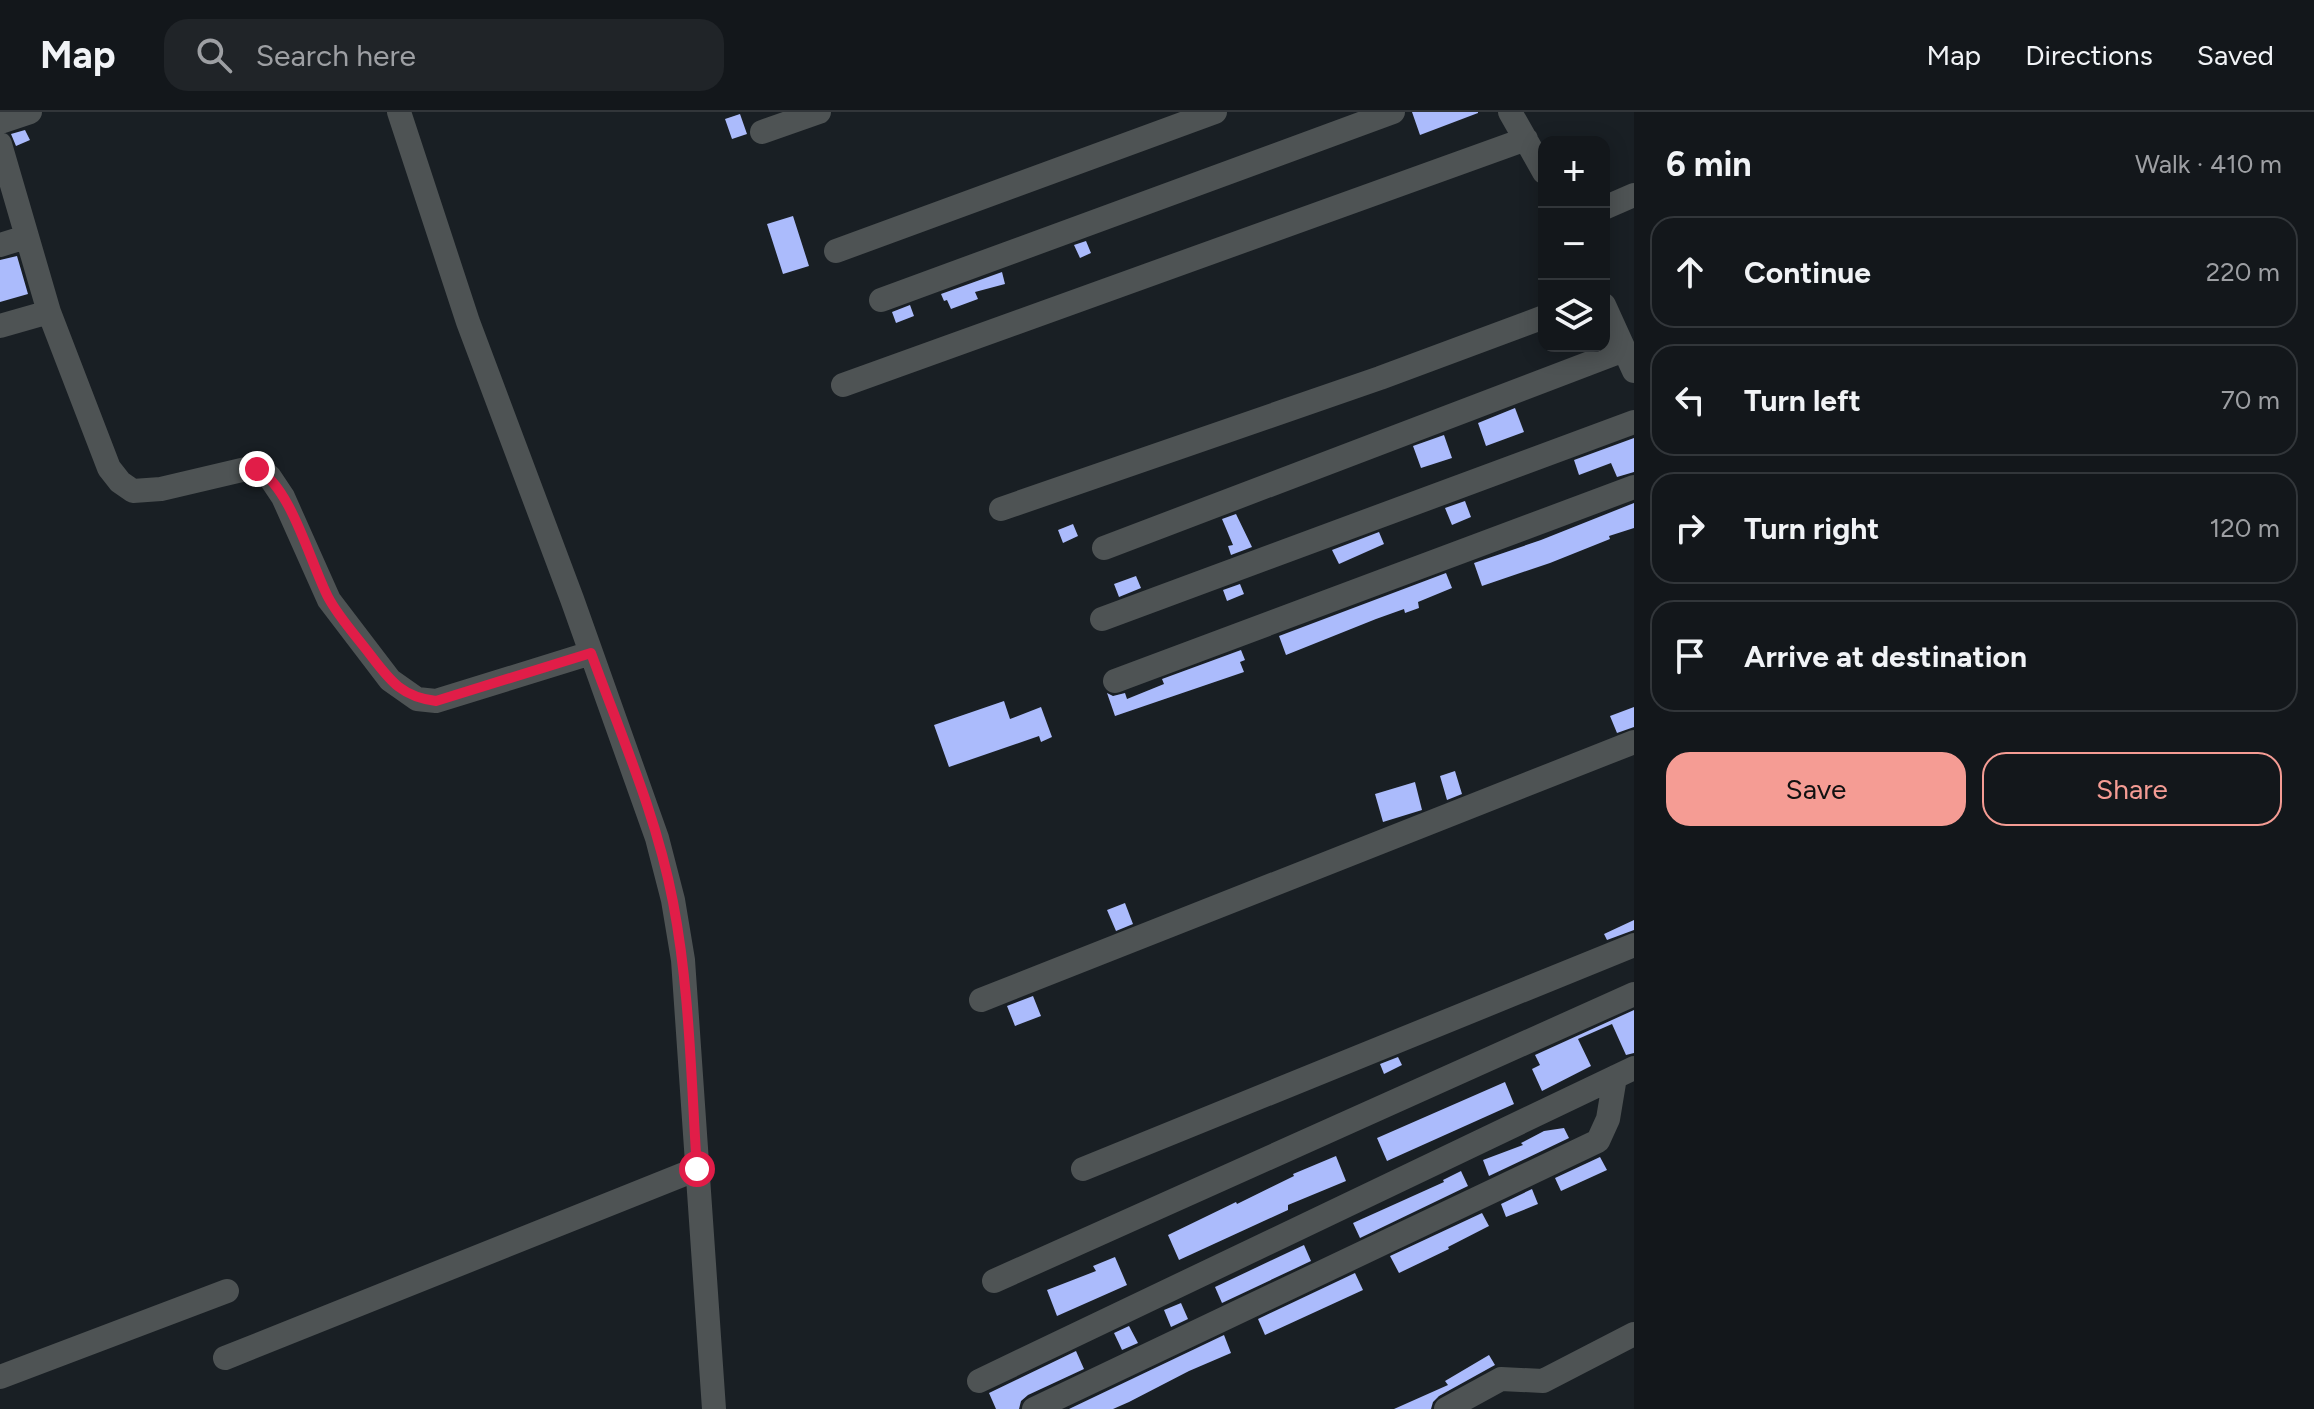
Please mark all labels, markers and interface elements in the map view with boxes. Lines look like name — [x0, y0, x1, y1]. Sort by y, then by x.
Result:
search box — [164, 19, 724, 91]
text: Map — [40, 32, 116, 78]
icon: search — [192, 33, 236, 77]
text: Search here — [256, 37, 416, 74]
text: Map — [1927, 38, 1981, 72]
text: Directions — [2025, 38, 2153, 72]
text: Saved — [2197, 38, 2274, 72]
map controls — [1538, 136, 1610, 352]
button: + — [1538, 136, 1610, 208]
text: 6 min — [1666, 144, 1752, 185]
text: Walk · 410 m — [2135, 148, 2282, 180]
button: − — [1538, 208, 1610, 280]
icon: ahead — [1668, 250, 1712, 294]
text: Continue — [1744, 254, 1871, 291]
text: 220 m — [2206, 256, 2280, 288]
button: layers — [1538, 280, 1610, 352]
icon: left — [1668, 378, 1712, 422]
text: Turn left — [1744, 382, 1861, 419]
text: 70 m — [2221, 384, 2280, 416]
route end — [239, 451, 275, 487]
icon: right — [1668, 506, 1712, 550]
text: Turn right — [1744, 510, 1879, 547]
text: 120 m — [2210, 512, 2280, 544]
icon: arrive — [1668, 634, 1712, 678]
text: Arrive at destination — [1744, 638, 2027, 675]
button: Save — [1666, 752, 1966, 826]
button: Share — [1982, 752, 2282, 826]
route start — [679, 1151, 715, 1187]

